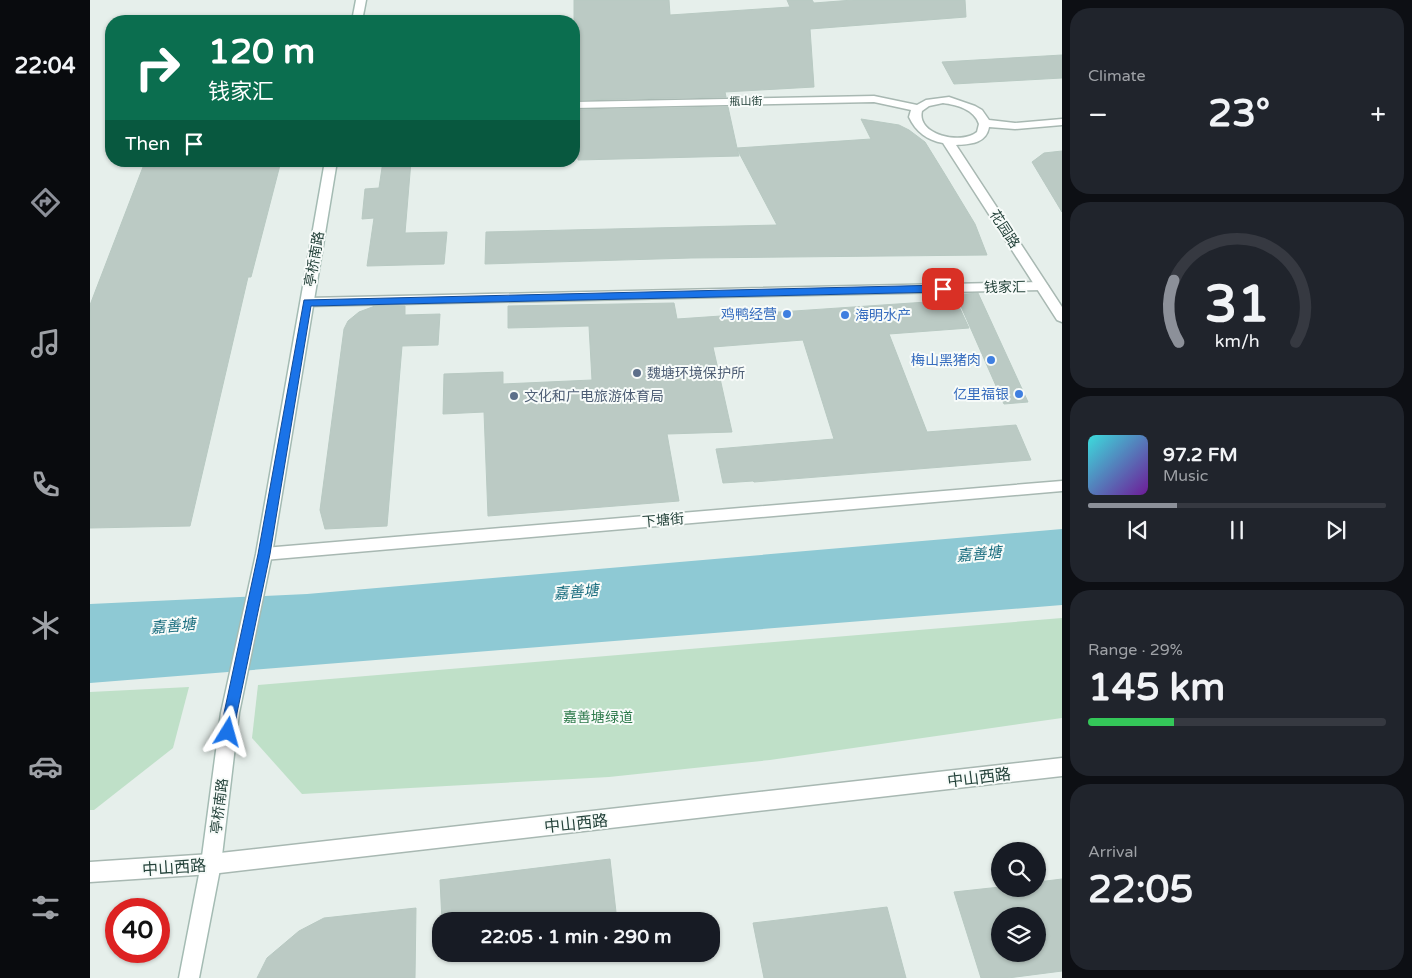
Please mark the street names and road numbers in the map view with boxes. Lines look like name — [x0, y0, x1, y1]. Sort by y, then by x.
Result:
street label: 甁山街 — [729, 95, 763, 108]
street label: 花园路 — [986, 207, 1023, 252]
street label: 亭桥南路 — [301, 230, 328, 288]
street label: 钱家汇 — [984, 279, 1026, 296]
street label: 下塘街 — [641, 510, 685, 531]
street label: 中山西路 — [946, 764, 1012, 792]
street label: 亭桥南路 — [208, 777, 231, 835]
street label: 中山西路 — [543, 811, 609, 837]
street label: 中山西路 — [141, 856, 207, 880]

